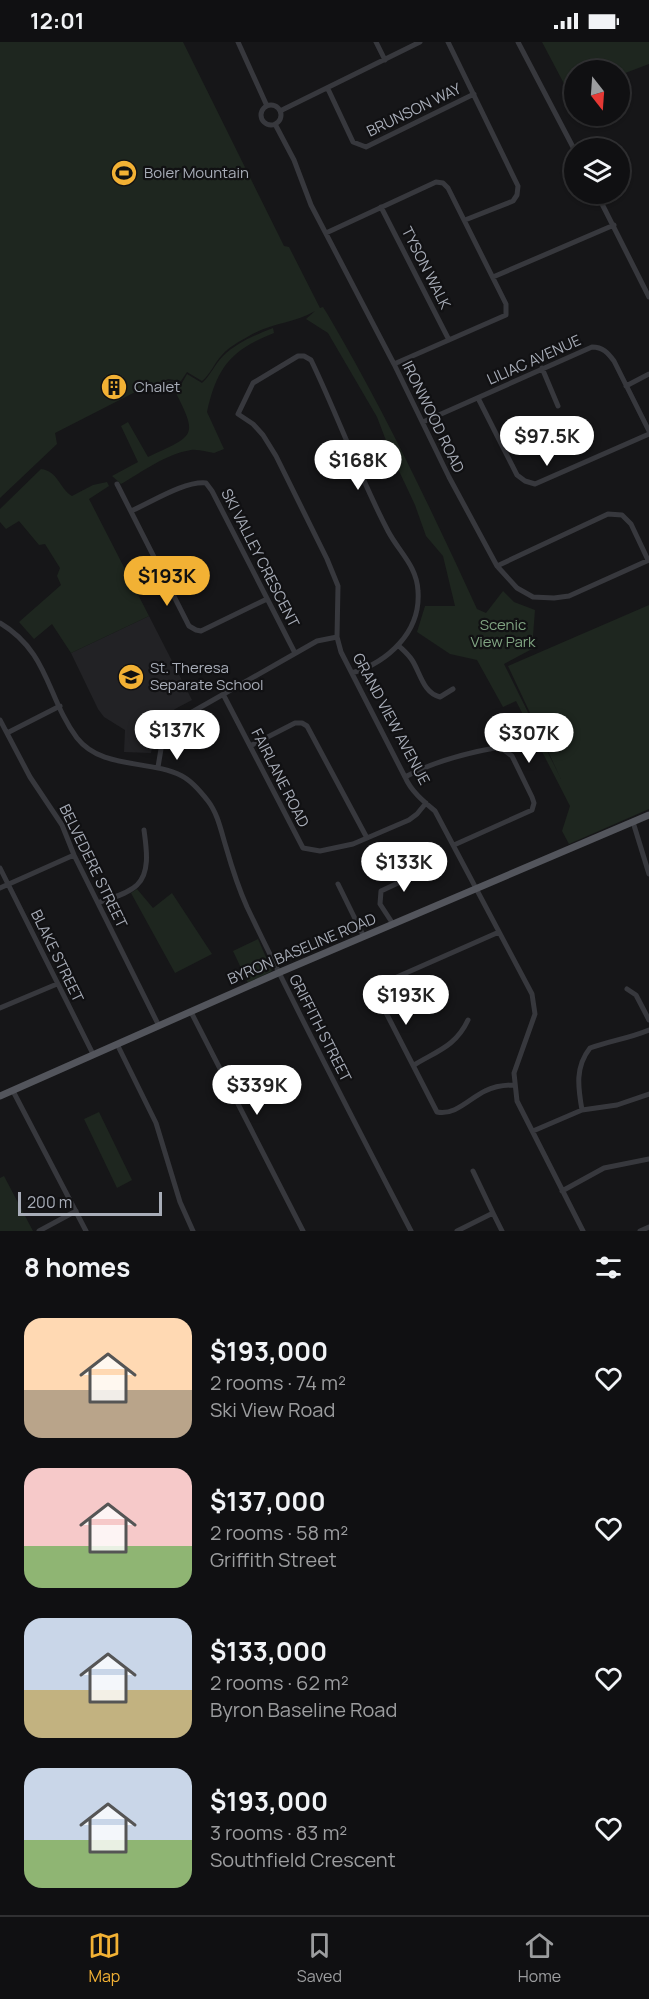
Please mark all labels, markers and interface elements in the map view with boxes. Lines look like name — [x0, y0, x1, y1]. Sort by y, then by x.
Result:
text: 12:01 — [30, 6, 84, 36]
north arrow — [564, 60, 630, 126]
map controls — [564, 60, 630, 204]
street label: BRUNSON WAY — [363, 77, 465, 142]
button: layers — [564, 138, 630, 204]
sports icon: Boler Mountain — [109, 158, 139, 188]
place label: Boler Mountain — [144, 162, 249, 183]
street label: TYSON WALK — [397, 223, 456, 313]
street label: LILIAC AVENUE — [484, 329, 584, 390]
street label: IRONWOOD ROAD — [397, 357, 470, 476]
building icon: Chalet — [99, 372, 129, 402]
place label: Chalet — [134, 376, 180, 397]
pin: $97.5K — [498, 416, 596, 467]
text: $97.5K — [514, 422, 580, 449]
pin: $168K — [316, 440, 400, 491]
text: $168K — [329, 446, 387, 473]
street label: SKI VALLEY CRESCENT — [216, 485, 305, 631]
pin: $193K — [125, 556, 209, 607]
text: $193K — [138, 562, 196, 589]
park label: Scenic View Park — [470, 614, 536, 652]
street label: GRAND VIEW AVENUE — [348, 649, 435, 788]
place label: St. Theresa Separate School — [150, 657, 264, 695]
school or university icon: St. Theresa Separate School — [116, 662, 146, 692]
pin: $137K — [135, 710, 219, 761]
pin: $307K — [487, 713, 571, 764]
text: $137K — [149, 716, 205, 743]
text: $307K — [499, 719, 559, 746]
street label: FAIRLANE ROAD — [246, 725, 314, 831]
street label: BELVEDERE STREET — [54, 800, 133, 931]
pin: $133K — [362, 842, 446, 893]
text: $133K — [375, 848, 433, 875]
street label: BLAKE STREET — [26, 906, 89, 1006]
street label: BYRON BASELINE ROAD — [224, 908, 379, 989]
street label: GRIFFITH STREET — [284, 970, 357, 1085]
pin: $193K — [364, 975, 448, 1026]
text: $193K — [377, 981, 435, 1008]
pin: $339K — [215, 1065, 299, 1116]
text: $339K — [226, 1071, 288, 1098]
scale bar — [18, 1189, 162, 1216]
text: 200 m — [27, 1191, 72, 1213]
text: 8 homes — [24, 1249, 130, 1285]
icon: filters — [592, 1251, 625, 1284]
text: $193,000 — [210, 1333, 328, 1369]
icon: home — [72, 1342, 144, 1414]
icon: heart — [592, 1362, 625, 1395]
text: 2 rooms · 74 m² — [210, 1369, 346, 1396]
text: Ski View Road — [210, 1396, 335, 1423]
text: $137,000 — [210, 1483, 326, 1519]
icon: home — [72, 1492, 144, 1564]
icon: heart — [592, 1512, 625, 1545]
text: 2 rooms · 58 m² — [210, 1519, 348, 1546]
text: Griffith Street — [210, 1546, 337, 1573]
text: $133,000 — [210, 1633, 327, 1669]
icon: home — [72, 1642, 144, 1714]
icon: heart — [592, 1662, 625, 1695]
text: 2 rooms · 62 m² — [210, 1669, 349, 1696]
text: Byron Baseline Road — [210, 1696, 397, 1723]
text: $193,000 — [210, 1783, 328, 1819]
icon: home — [72, 1792, 144, 1864]
icon: heart — [592, 1812, 625, 1845]
text: 3 rooms · 83 m² — [210, 1819, 347, 1846]
text: Southfield Crescent — [210, 1846, 396, 1873]
tab: Map — [88, 1929, 121, 1987]
tab: Saved — [297, 1929, 342, 1987]
tab: Home — [518, 1929, 561, 1987]

